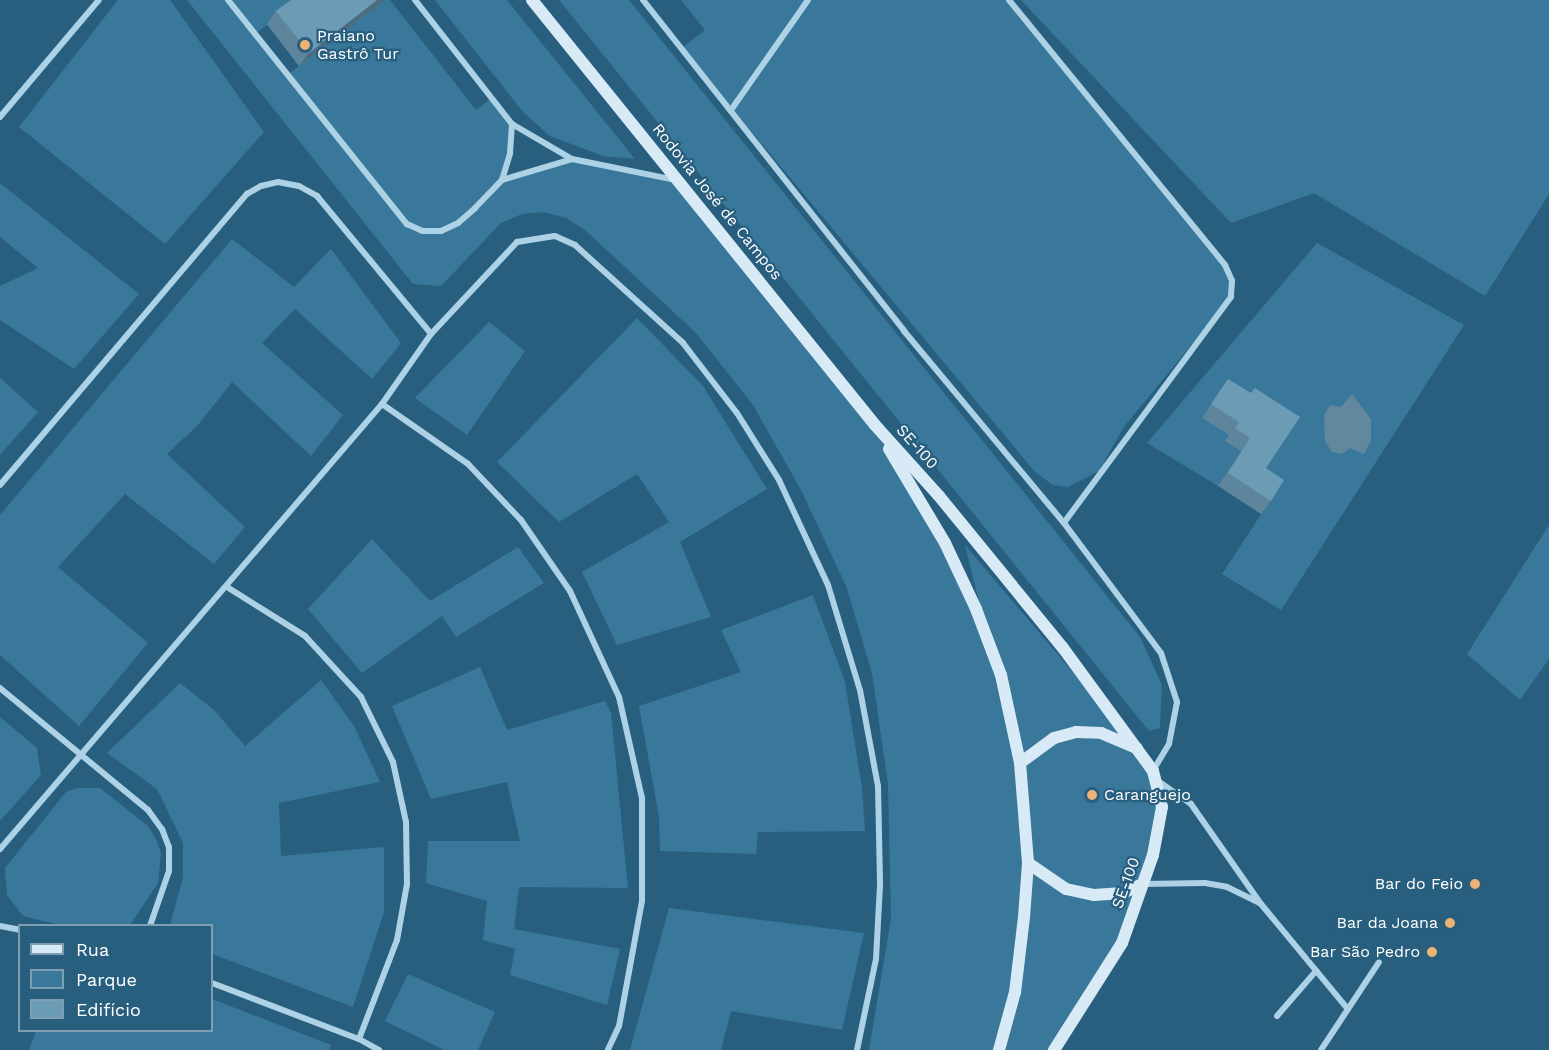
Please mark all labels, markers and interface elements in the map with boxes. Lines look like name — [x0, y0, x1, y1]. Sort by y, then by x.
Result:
place label: Praiano Gastrô Tur — [317, 26, 399, 64]
marker: Praiano Gastrô Tur — [298, 38, 312, 52]
street label: Rodovia José de Campos — [648, 120, 786, 284]
street label: SE-100 — [892, 421, 942, 473]
place label: Caranguejo — [1104, 785, 1191, 805]
marker: Caranguejo — [1085, 788, 1099, 802]
street label: SE-100 — [1108, 855, 1144, 911]
place label: Bar do Feio — [1374, 874, 1463, 894]
marker: Bar do Feio — [1468, 877, 1482, 891]
place label: Bar da Joana — [1335, 913, 1438, 933]
marker: Bar da Joana — [1443, 916, 1457, 930]
legend — [18, 924, 213, 1032]
text: Rua — [76, 939, 109, 960]
place label: Bar São Pedro — [1310, 942, 1420, 962]
marker: Bar São Pedro — [1425, 945, 1439, 959]
text: Parque — [76, 969, 137, 990]
text: Edifício — [76, 999, 141, 1020]

